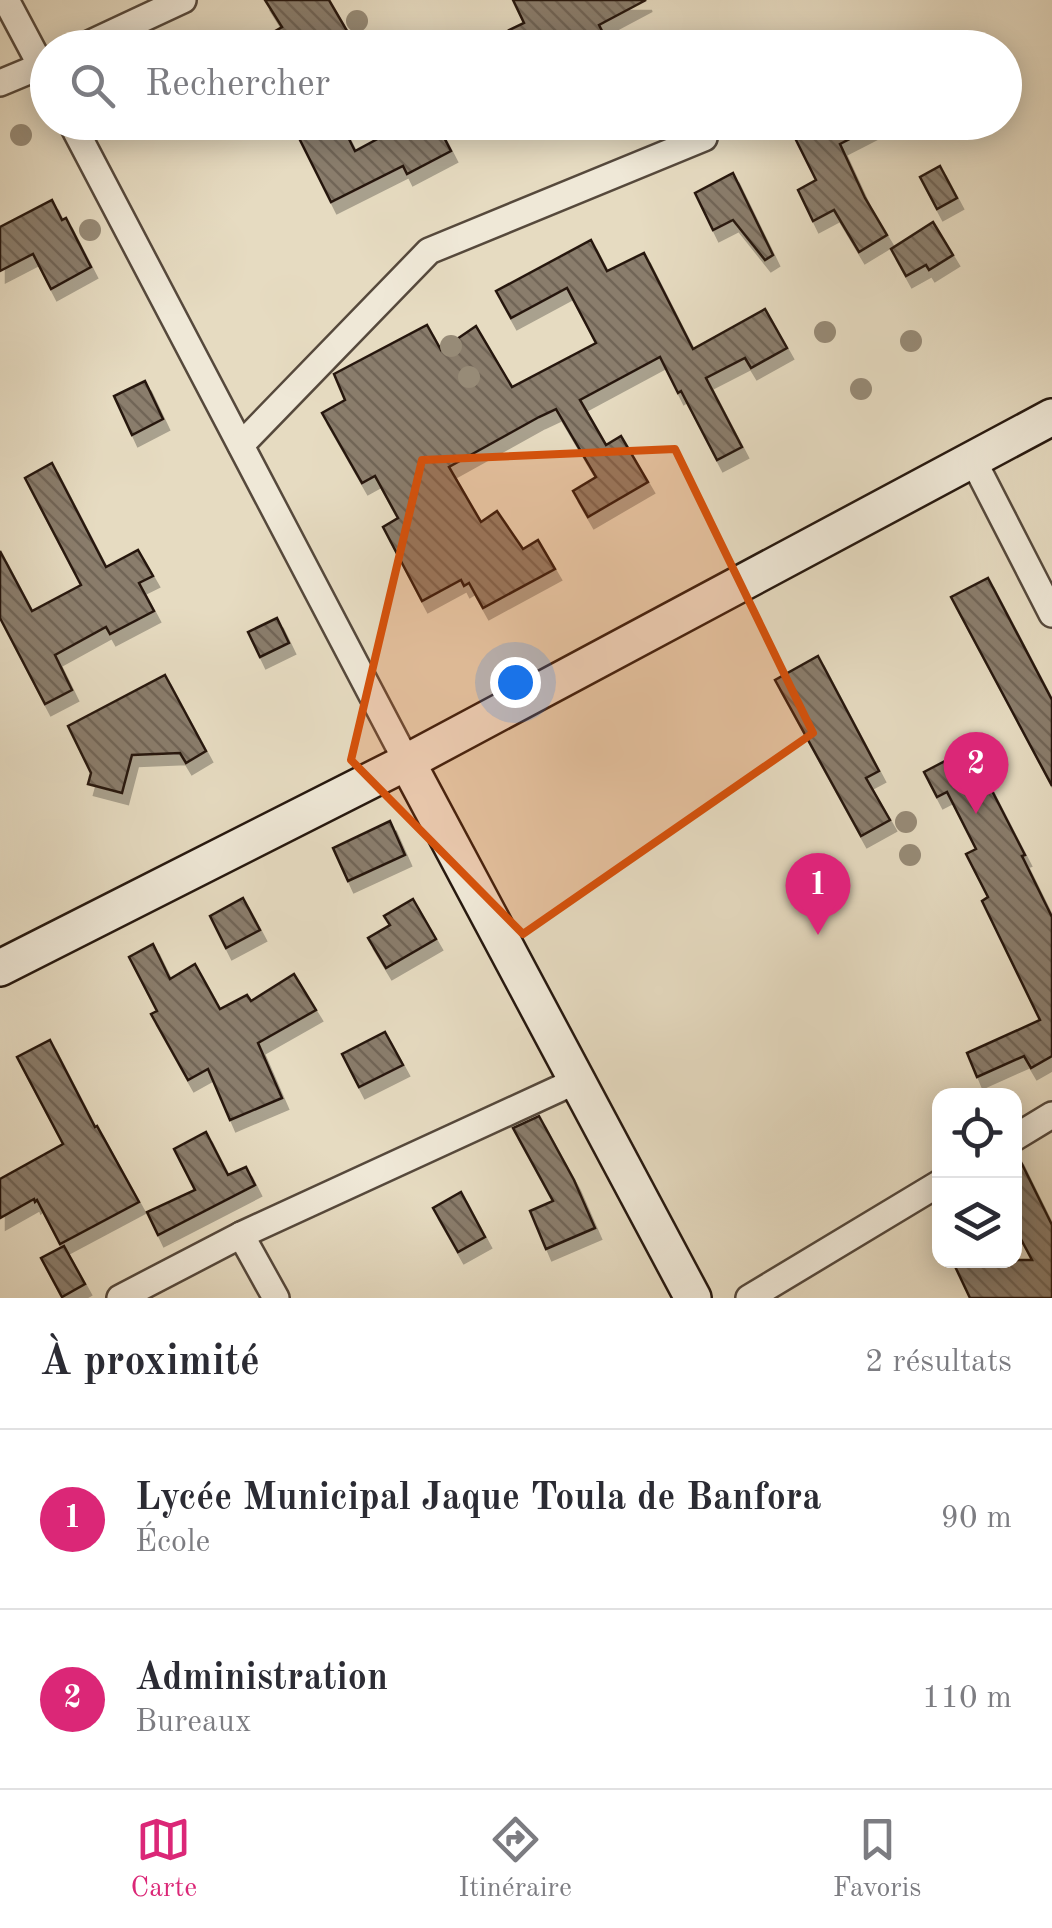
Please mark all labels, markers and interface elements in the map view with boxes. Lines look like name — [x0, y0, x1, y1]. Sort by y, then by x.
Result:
search box — [30, 30, 1022, 140]
icon: search — [65, 58, 120, 113]
text: Rechercher — [145, 66, 330, 104]
your location — [490, 657, 541, 708]
pin: 2 — [944, 732, 1008, 814]
pin: 1 — [786, 852, 850, 935]
map controls — [932, 1088, 1022, 1268]
button: locate — [932, 1088, 1022, 1178]
button: layers — [932, 1178, 1022, 1268]
text: À proximité — [40, 1342, 260, 1384]
text: 2 résultats — [865, 1347, 1012, 1379]
text: Lycée Municipal Jaque Toula de Banfora — [135, 1480, 822, 1518]
text: 1 — [63, 1503, 82, 1535]
text: 90 m — [941, 1503, 1012, 1535]
text: École — [135, 1527, 210, 1559]
text: Administration — [135, 1660, 388, 1698]
text: 2 — [63, 1683, 82, 1715]
text: 110 m — [922, 1683, 1012, 1715]
text: Bureaux — [135, 1707, 252, 1739]
tab: Carte — [130, 1812, 197, 1907]
tab: Itinéraire — [458, 1812, 572, 1907]
tab: Favoris — [833, 1812, 922, 1907]

